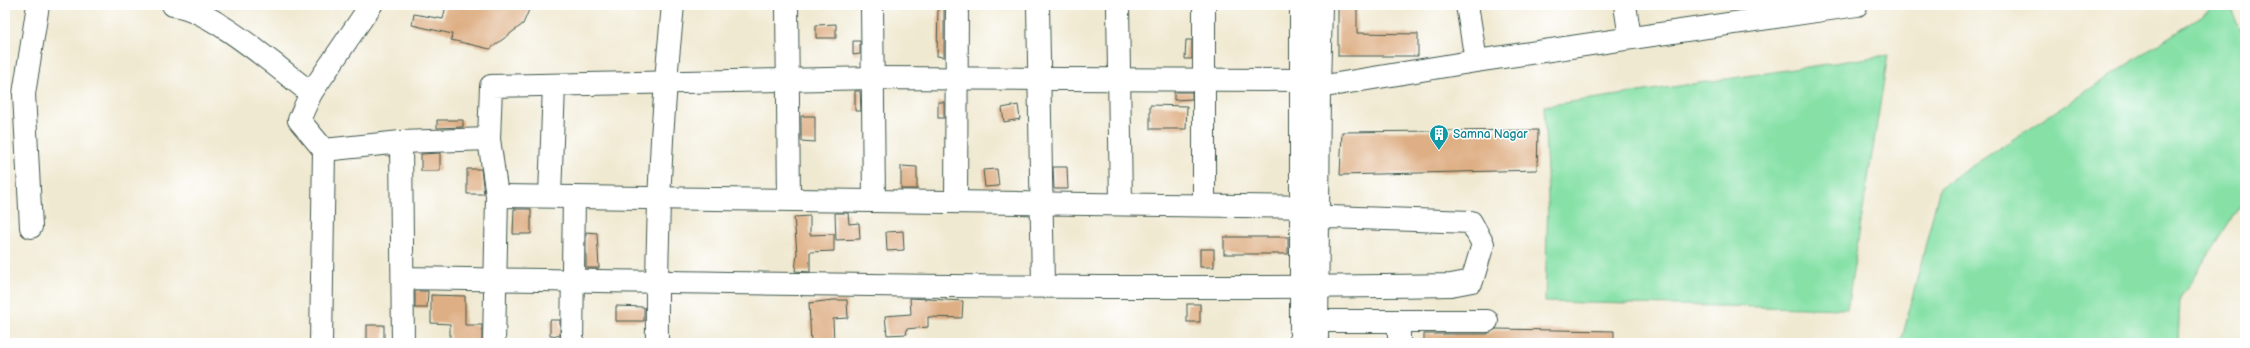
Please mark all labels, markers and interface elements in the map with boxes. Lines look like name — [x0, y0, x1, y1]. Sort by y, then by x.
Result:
building icon: Samna Nagar — [1428, 123, 1450, 151]
place label: Samna Nagar — [1453, 127, 1528, 142]

